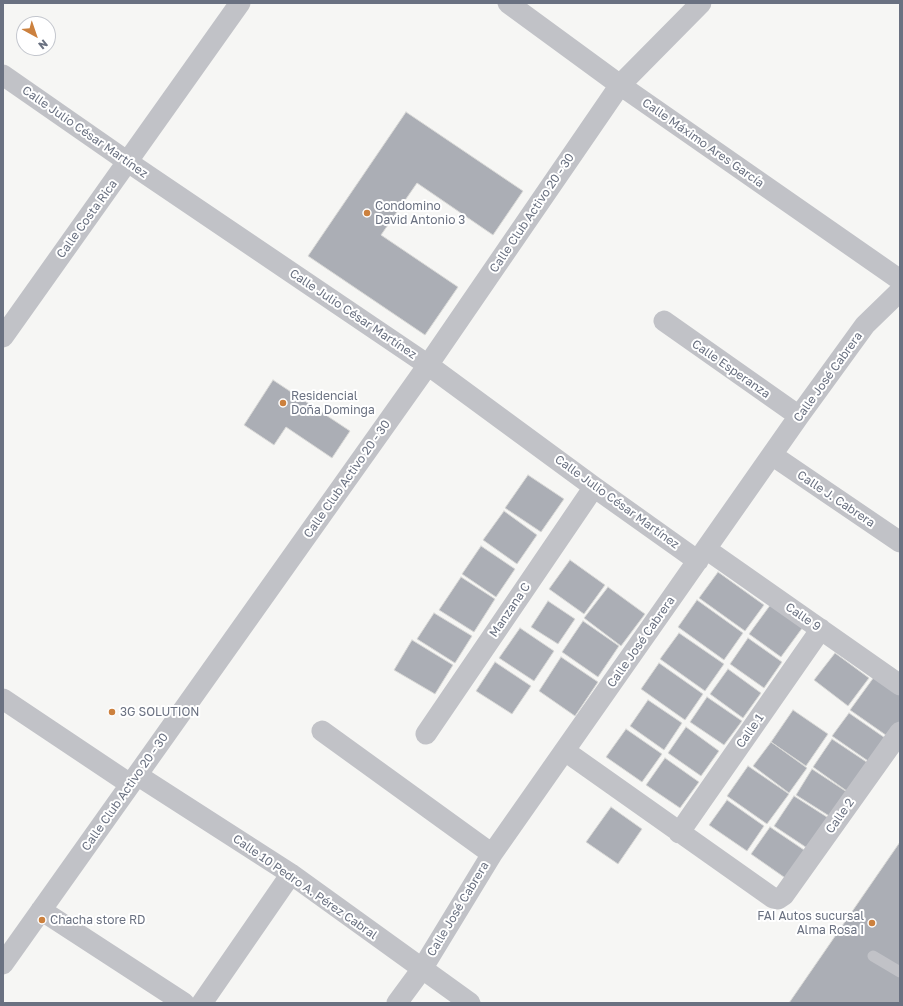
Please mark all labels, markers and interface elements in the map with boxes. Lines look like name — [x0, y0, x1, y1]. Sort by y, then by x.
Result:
north arrow — [16, 16, 56, 56]
text: N — [36, 37, 51, 52]
street label: Calle Julio César Martínez — [19, 83, 151, 181]
street label: Calle Máximo Ares García — [639, 95, 767, 191]
street label: Calle Club Activo 20 - 30 — [487, 151, 577, 275]
street label: Calle Costa Rica — [54, 177, 120, 261]
place label: Condomino David Antonio 3 — [375, 199, 465, 227]
marker: Condomino David Antonio 3 — [362, 208, 372, 218]
street label: Calle Julio César Martínez — [287, 266, 419, 362]
street label: Calle José Cabrera — [790, 329, 866, 425]
street label: Calle Esperanza — [689, 337, 773, 401]
place label: Residencial Doña Dominga — [291, 389, 375, 417]
marker: Residencial Doña Dominga — [278, 398, 288, 408]
street label: Calle Club Activo 20 - 30 — [301, 417, 393, 541]
street label: Calle Julio César Martínez — [552, 452, 682, 552]
street label: Calle J. Cabrera — [794, 468, 878, 530]
street label: Manzana C — [487, 580, 533, 640]
street label: Calle José Cabrera — [604, 594, 678, 690]
street label: Calle 9 — [783, 600, 823, 634]
place label: 3G SOLUTION — [120, 705, 199, 719]
marker: 3G SOLUTION — [107, 707, 117, 717]
street label: Calle 1 — [733, 711, 767, 751]
street label: Calle Club Activo 20 - 30 — [79, 730, 171, 854]
street label: Calle 2 — [823, 796, 857, 836]
street label: Calle 10 Pedro A. Pérez Cabral — [230, 831, 380, 943]
street label: Calle José Cabrera — [424, 859, 492, 959]
place label: FAI Autos sucursal Alma Rosa I — [757, 909, 864, 937]
place label: Chacha store RD — [50, 913, 145, 927]
marker: Chacha store RD — [37, 915, 47, 925]
marker: FAI Autos sucursal Alma Rosa I — [867, 918, 877, 928]

